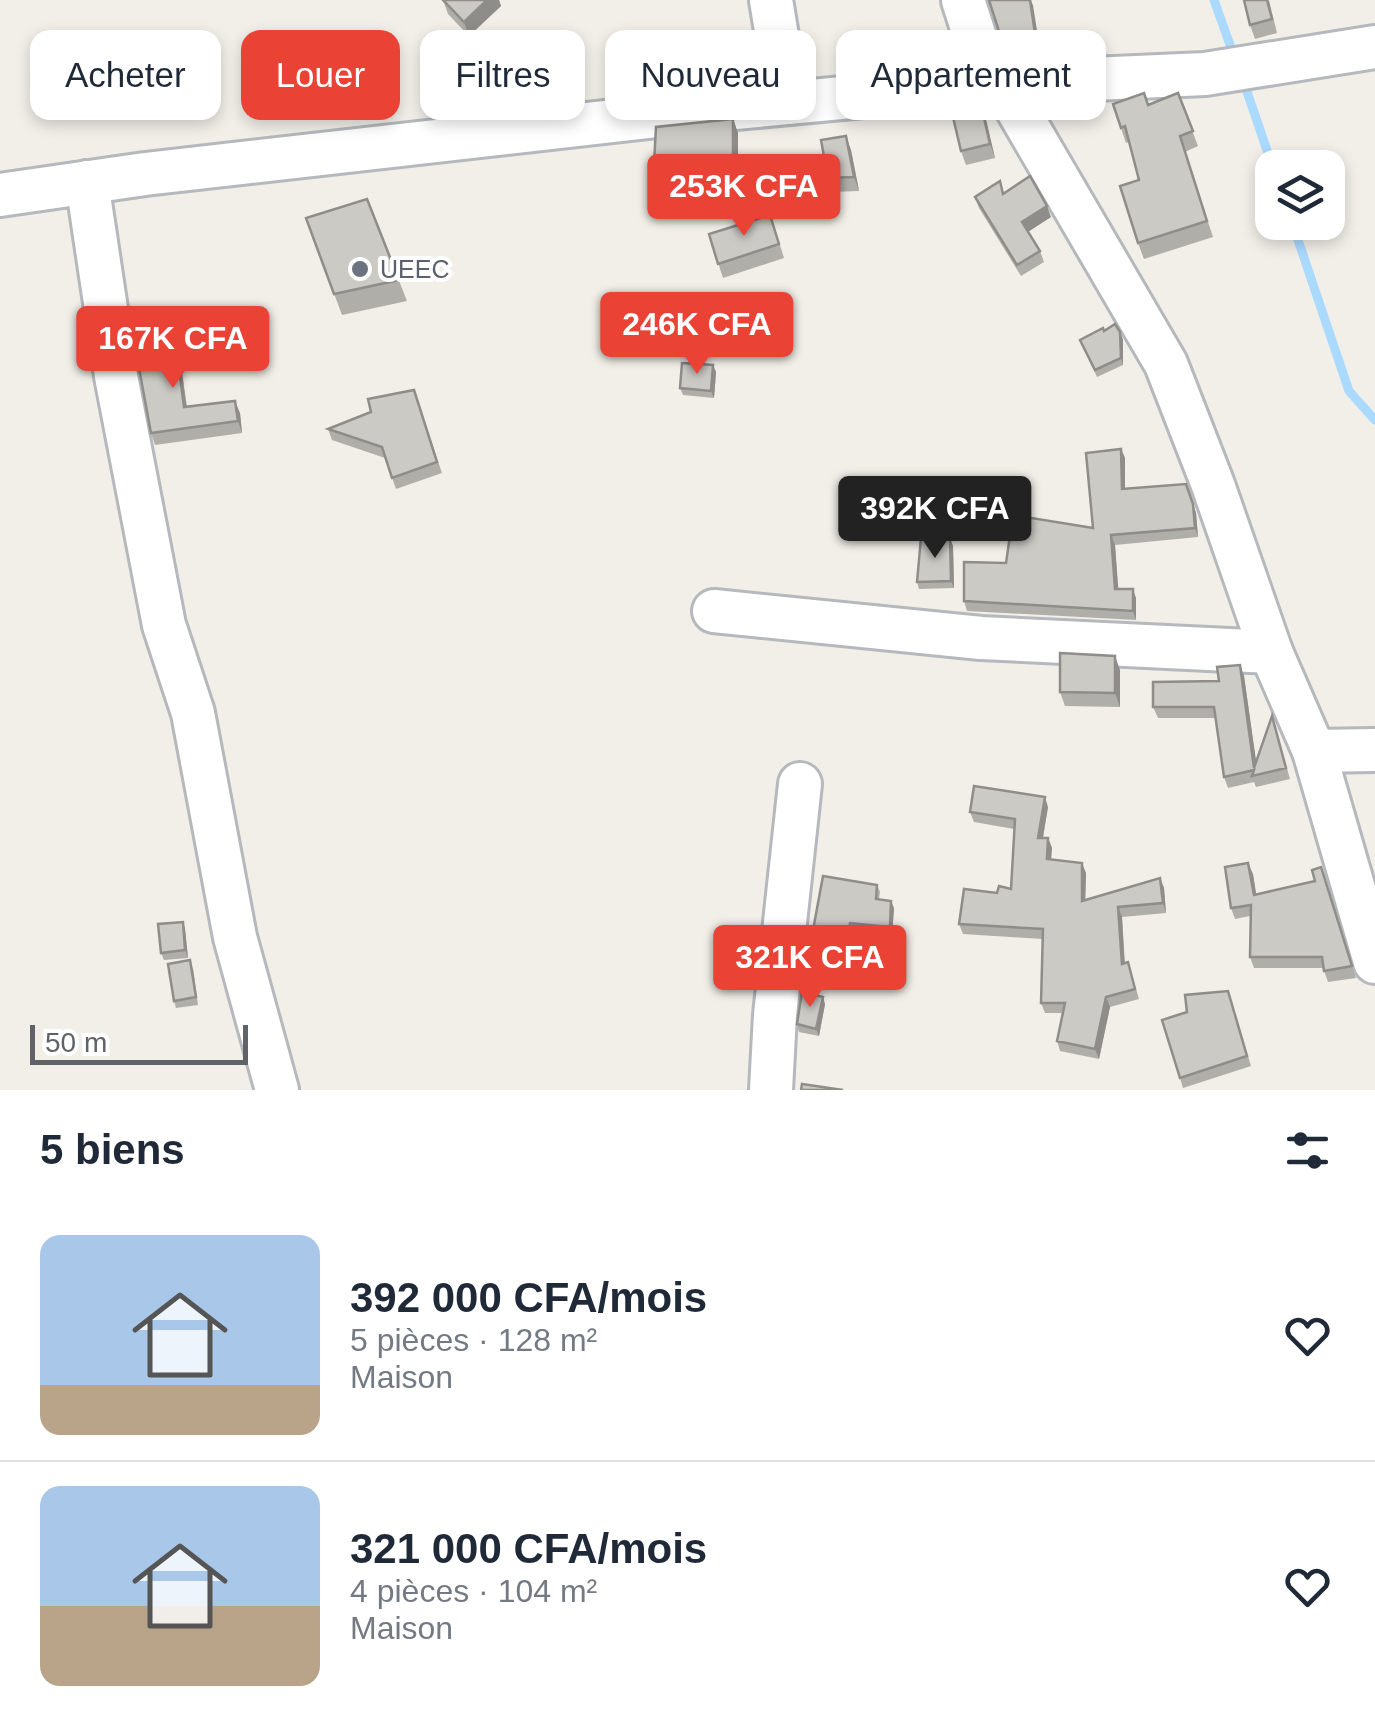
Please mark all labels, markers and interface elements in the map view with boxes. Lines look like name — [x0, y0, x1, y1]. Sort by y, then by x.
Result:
chip: Acheter — [30, 30, 221, 120]
chip: Louer — [241, 30, 400, 120]
chip: Filtres — [420, 30, 585, 120]
chip: Nouveau — [605, 30, 816, 120]
chip: Appartement — [836, 30, 1106, 120]
map controls — [1255, 150, 1345, 240]
button: layers — [1255, 150, 1345, 240]
pin: 253K CFA — [641, 154, 847, 239]
text: 253K CFA — [669, 168, 819, 204]
place label: UEEC — [380, 255, 449, 283]
marker: UEEC — [349, 258, 371, 280]
pin: 246K CFA — [594, 292, 800, 377]
pin: 167K CFA — [70, 306, 276, 391]
text: 246K CFA — [622, 306, 772, 342]
text: 167K CFA — [98, 320, 248, 356]
pin: 392K CFA — [832, 476, 1038, 561]
text: 392K CFA — [860, 490, 1010, 526]
pin: 321K CFA — [707, 925, 913, 1010]
text: 321K CFA — [735, 939, 885, 975]
scale bar — [30, 1020, 248, 1064]
text: 50 m — [45, 1027, 107, 1058]
icon: filters — [1280, 1123, 1335, 1178]
text: 5 biens — [40, 1126, 185, 1173]
text: 392 000 CFA/mois — [350, 1274, 707, 1321]
icon: home — [120, 1275, 240, 1395]
icon: heart — [1280, 1308, 1335, 1363]
text: 5 pièces · 128 m² — [350, 1322, 597, 1358]
text: Maison — [350, 1359, 453, 1395]
text: 321 000 CFA/mois — [350, 1525, 707, 1572]
icon: home — [120, 1526, 240, 1646]
icon: heart — [1280, 1559, 1335, 1614]
text: 4 pièces · 104 m² — [350, 1573, 597, 1609]
text: Maison — [350, 1610, 453, 1646]

